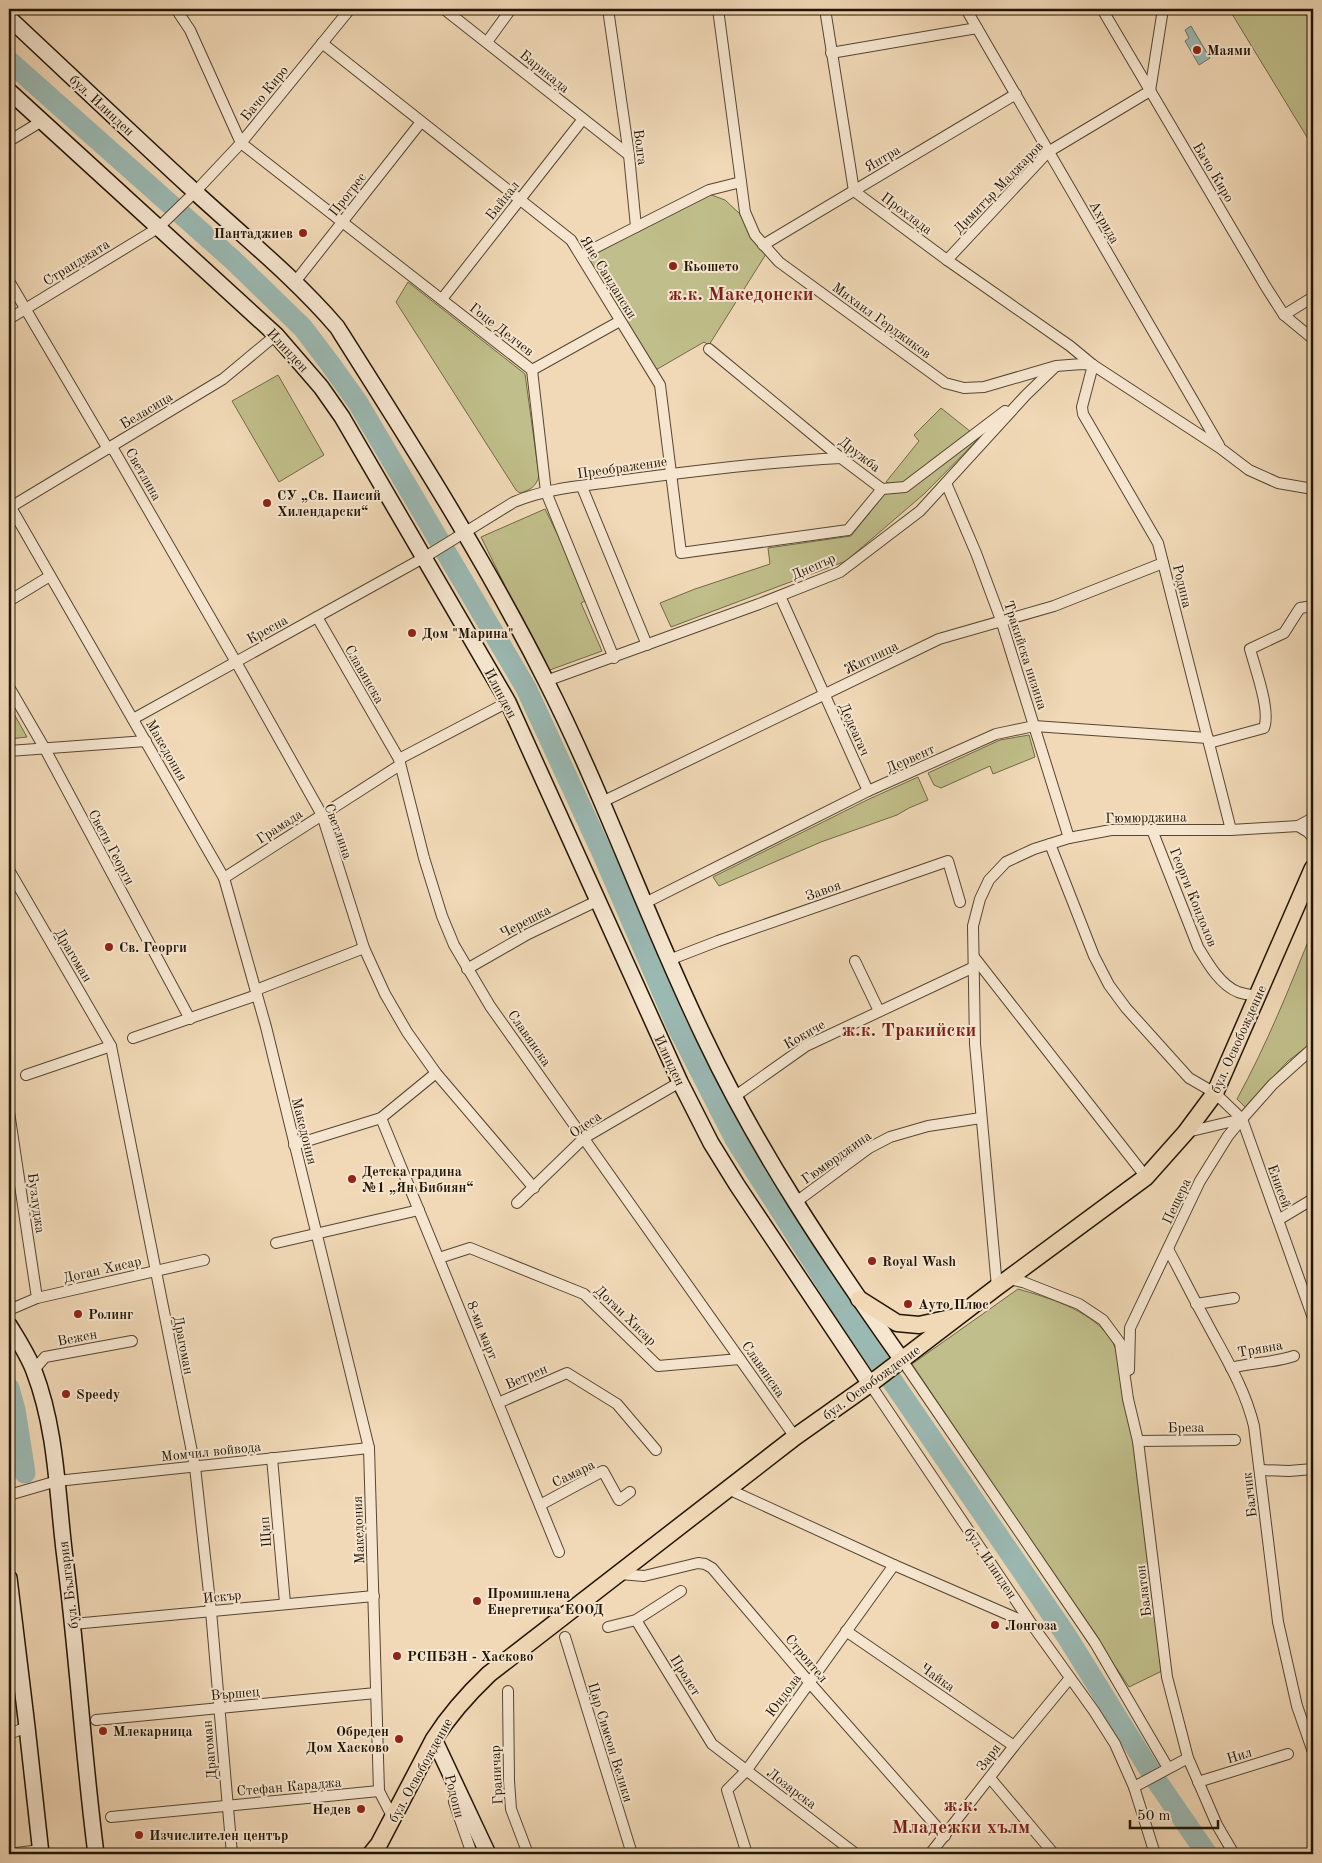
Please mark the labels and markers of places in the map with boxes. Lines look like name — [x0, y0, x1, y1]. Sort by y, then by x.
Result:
marker: Маями — [1191, 44, 1203, 56]
place label: Маями — [1207, 44, 1251, 58]
place label: Пантаджиев — [214, 227, 293, 241]
marker: Пантаджиев — [297, 227, 309, 239]
marker: Кьошето — [667, 260, 679, 272]
place label: Кьошето — [683, 260, 739, 274]
place label: СУ „Св. Паисий Хилендарски“ — [277, 489, 381, 519]
marker: СУ „Св. Паисий Хилендарски“ — [261, 497, 273, 509]
marker: Дом "Марина" — [406, 627, 418, 639]
place label: Дом "Марина" — [422, 627, 514, 641]
marker: Св. Георги — [103, 941, 115, 953]
place label: Св. Георги — [119, 941, 187, 955]
place label: Детска градина №1 „Ян Бибиян“ — [362, 1165, 474, 1195]
marker: Детска градина №1 „Ян Бибиян“ — [346, 1173, 358, 1185]
marker: Royal Wash — [866, 1255, 878, 1267]
place label: Royal Wash — [882, 1255, 956, 1269]
marker: Ауто Плюс — [902, 1298, 914, 1310]
place label: Ауто Плюс — [918, 1298, 989, 1312]
marker: Ролинг — [72, 1308, 84, 1320]
place label: Ролинг — [88, 1308, 133, 1322]
marker: Speedy — [60, 1388, 72, 1400]
place label: Speedy — [76, 1388, 120, 1402]
place label: Промишлена Енергетика ЕООД — [487, 1587, 604, 1617]
marker: Промишлена Енергетика ЕООД — [471, 1595, 483, 1607]
marker: Лонгоза — [989, 1619, 1001, 1631]
place label: Лонгоза — [1005, 1619, 1057, 1633]
marker: РСПБЗН - Хасково — [391, 1650, 403, 1662]
place label: РСПБЗН - Хасково — [407, 1650, 533, 1664]
marker: Млекарница — [97, 1725, 109, 1737]
place label: Млекарница — [113, 1725, 193, 1739]
place label: Обреден Дом Хасково — [306, 1725, 389, 1755]
marker: Обреден Дом Хасково — [393, 1733, 405, 1745]
place label: Недев — [312, 1803, 351, 1817]
marker: Недев — [355, 1803, 367, 1815]
marker: Изчислителен център — [133, 1829, 145, 1841]
place label: Изчислителен център — [149, 1829, 288, 1843]

